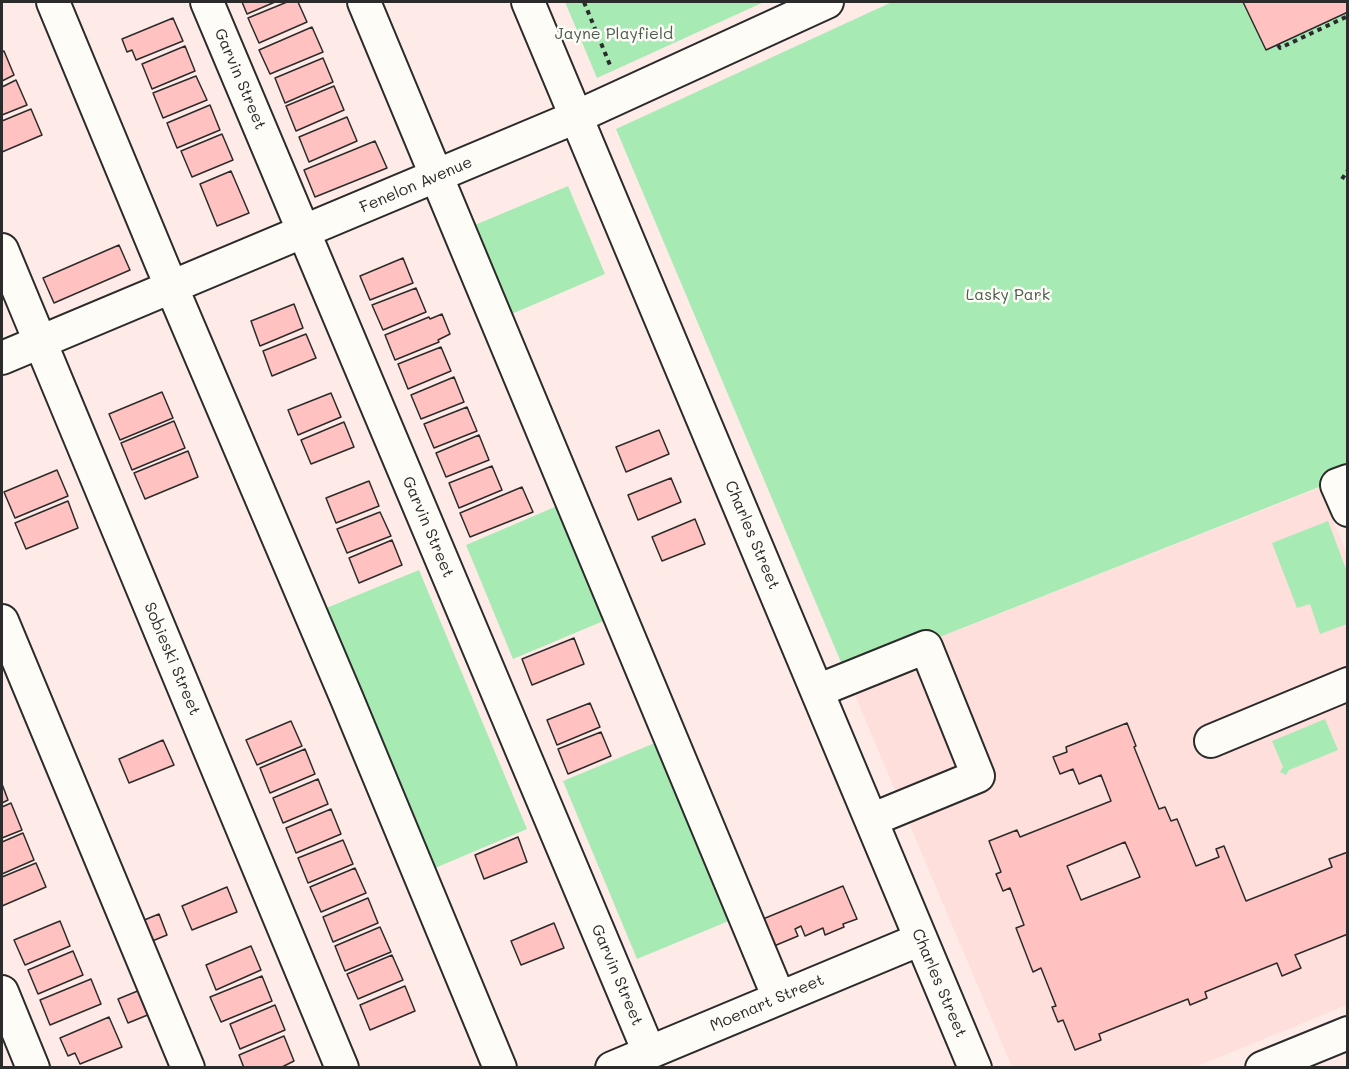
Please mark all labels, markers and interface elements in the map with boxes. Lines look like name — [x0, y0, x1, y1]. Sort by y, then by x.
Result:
park label: Jayne Playfield — [555, 24, 673, 44]
street label: Garvin Street — [210, 25, 270, 133]
street label: Fenelon Avenue — [357, 153, 475, 217]
park label: Lasky Park — [966, 285, 1050, 305]
street label: Garvin Street — [398, 473, 458, 581]
street label: Charles Street — [720, 478, 784, 592]
street label: Sobieski Street — [140, 600, 204, 718]
street label: Garvin Street — [587, 921, 647, 1029]
street label: Charles Street — [907, 926, 971, 1040]
street label: Moenart Street — [707, 970, 827, 1036]

